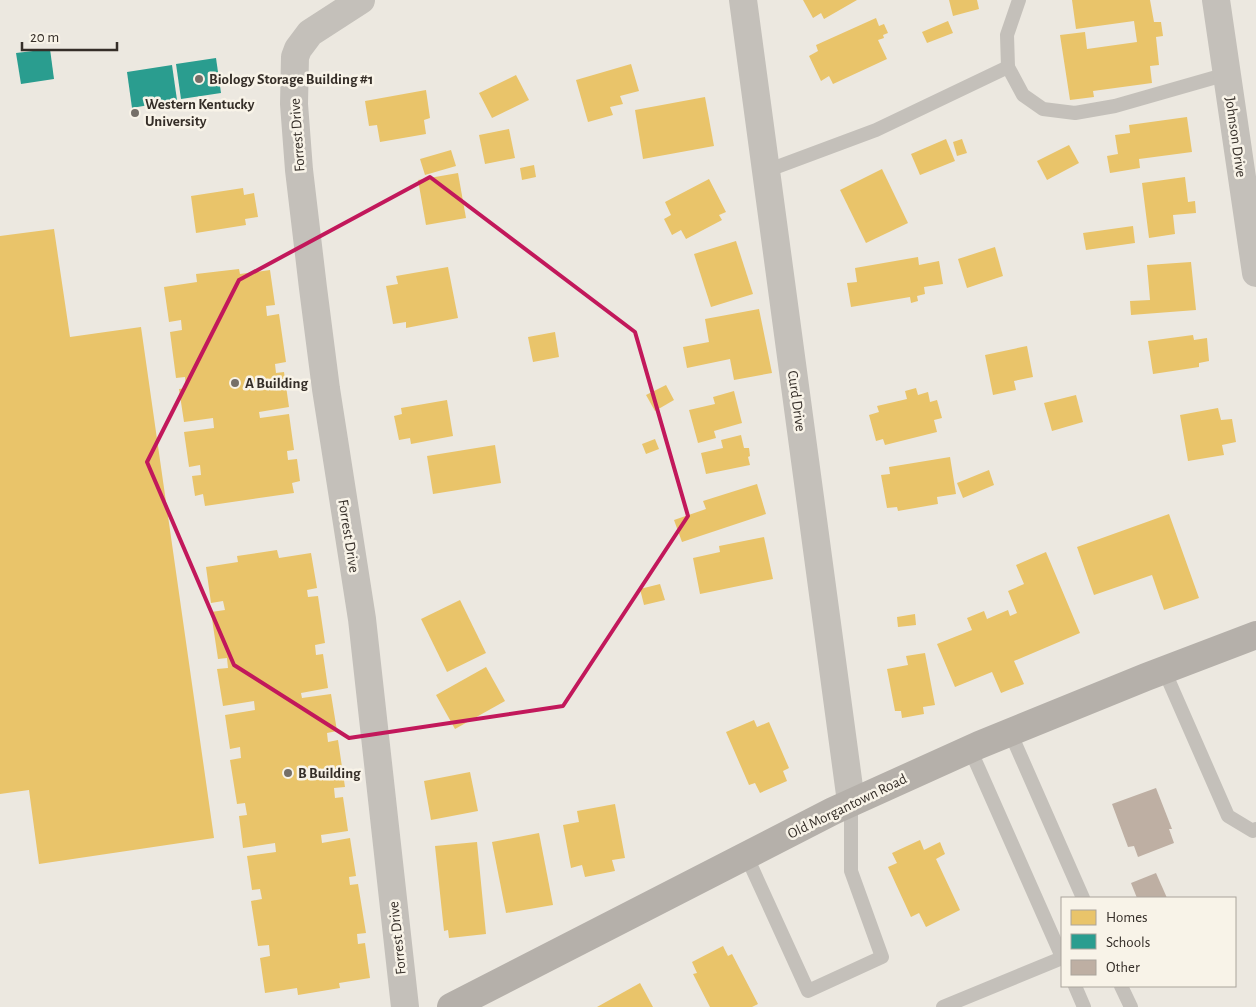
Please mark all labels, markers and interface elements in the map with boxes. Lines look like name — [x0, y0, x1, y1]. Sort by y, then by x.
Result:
scale bar — [22, 20, 118, 52]
text: 20 m — [30, 30, 59, 45]
place label: Biology Storage Building #1 — [209, 72, 373, 87]
marker: Biology Storage Building #1 — [193, 73, 205, 85]
street label: Johnson Drive — [1222, 96, 1249, 178]
place label: Western Kentucky University — [145, 97, 255, 129]
street label: Forrest Drive — [287, 98, 308, 172]
marker: Western Kentucky University — [129, 107, 141, 119]
street label: Curd Drive — [785, 370, 808, 433]
place label: A Building — [245, 376, 308, 391]
marker: A Building — [229, 377, 241, 389]
street label: Forrest Drive — [335, 498, 362, 574]
place label: B Building — [298, 766, 361, 781]
marker: B Building — [282, 767, 294, 779]
street label: Old Morgantown Road — [785, 771, 909, 842]
legend — [1061, 897, 1236, 987]
street label: Forrest Drive — [386, 900, 409, 975]
text: Homes — [1106, 910, 1148, 925]
text: Schools — [1106, 935, 1150, 950]
text: Other — [1106, 960, 1140, 975]

